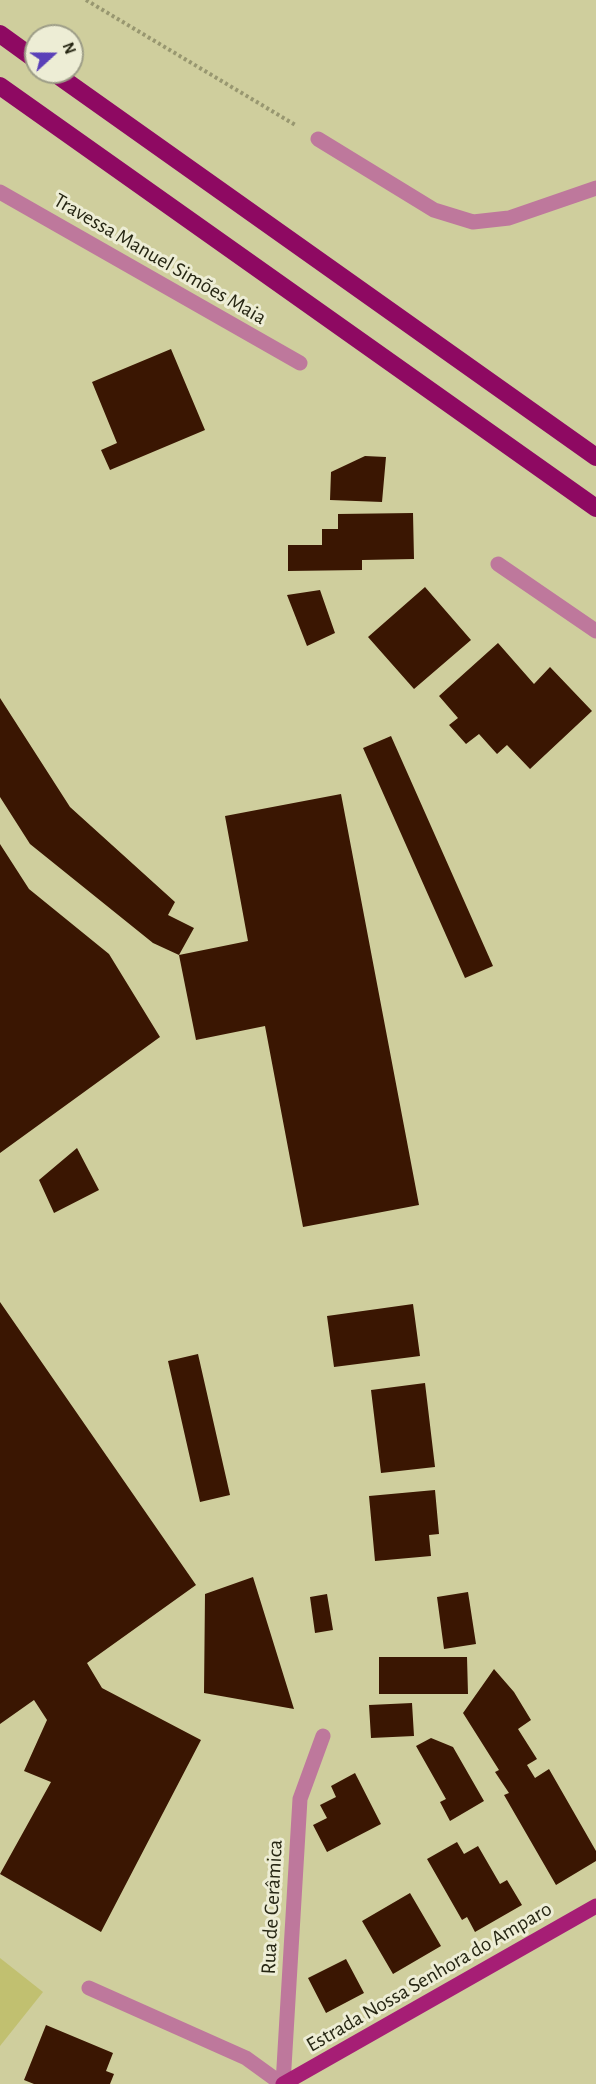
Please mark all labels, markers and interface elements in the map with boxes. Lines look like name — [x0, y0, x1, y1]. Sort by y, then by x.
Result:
north arrow — [24, 24, 84, 84]
text: N — [59, 40, 78, 56]
street label: Travessa Manuel Simões Maia — [49, 188, 271, 330]
street label: Rua de Cerâmica — [256, 1839, 288, 1975]
street label: Estrada Nossa Senhora do Amparo — [302, 1896, 556, 2058]

